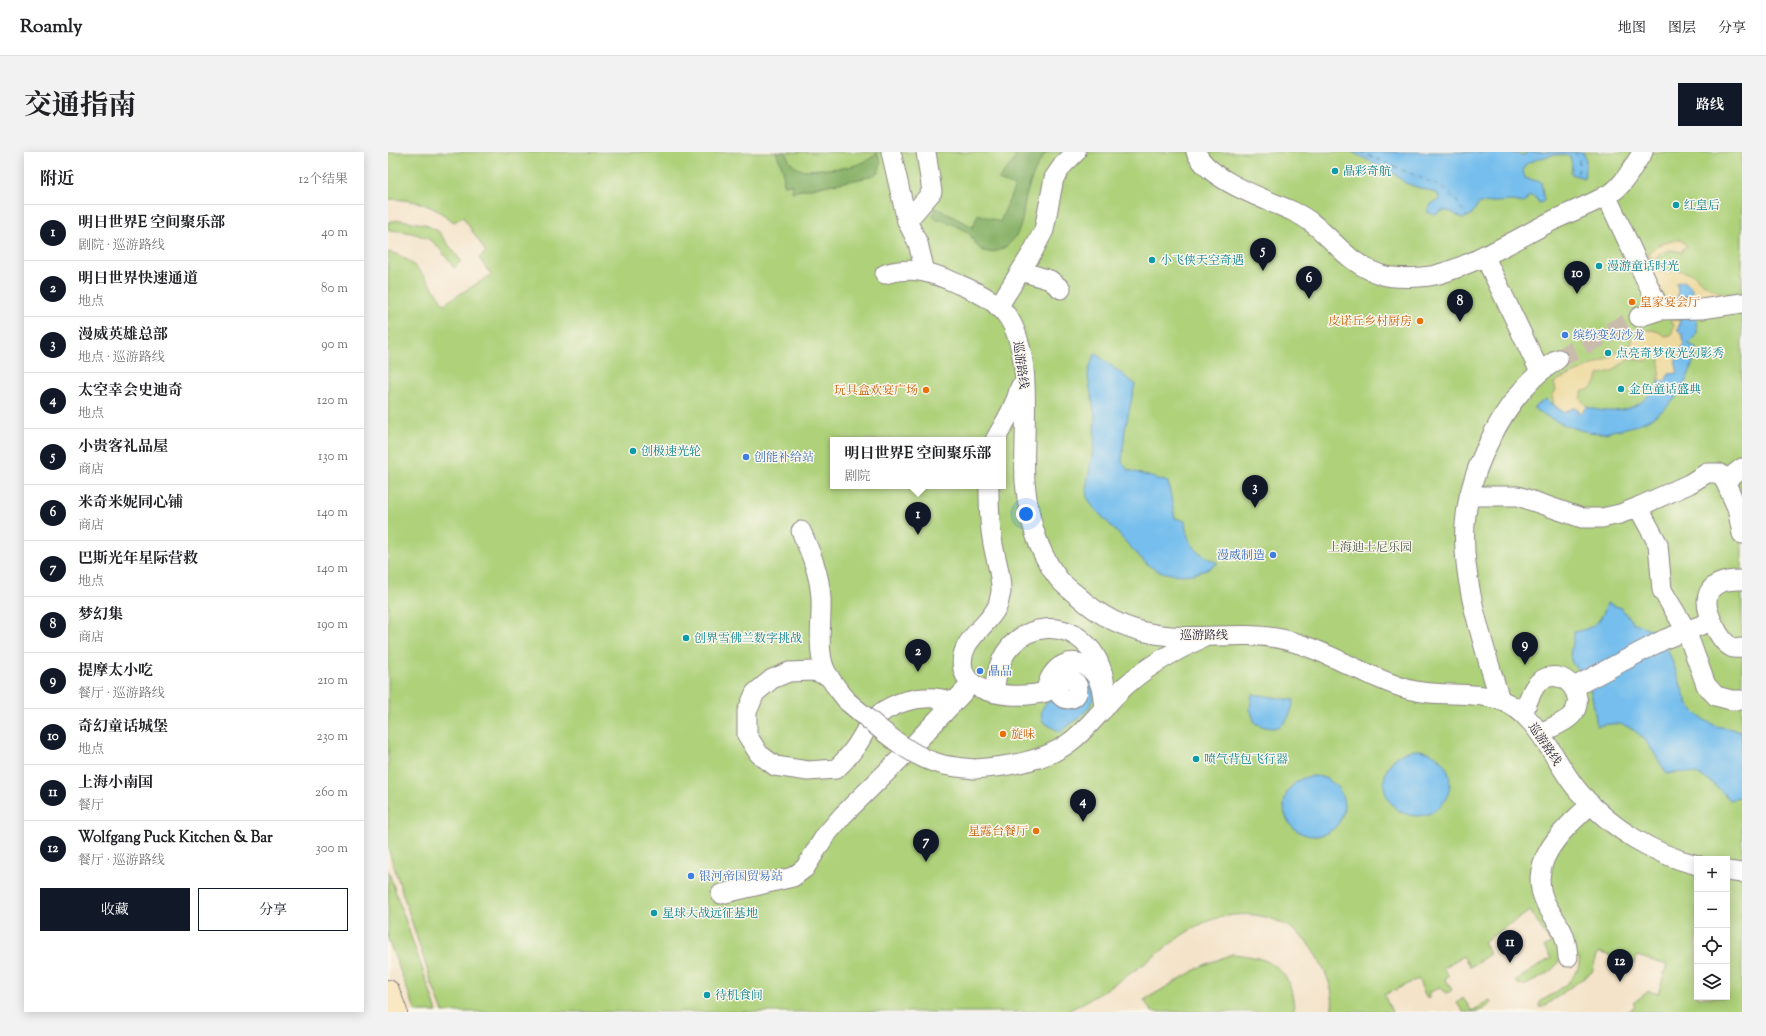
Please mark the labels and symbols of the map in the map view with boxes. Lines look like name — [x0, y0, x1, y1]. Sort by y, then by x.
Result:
place label: 晶彩奇航 — [1343, 163, 1391, 181]
marker: 晶彩奇航 — [1330, 166, 1340, 176]
place label: 红皇后 — [1684, 197, 1720, 215]
marker: 红皇后 — [1671, 200, 1681, 210]
pin: 5 — [1250, 238, 1276, 271]
place label: 小飞侠天空奇遇 — [1160, 252, 1244, 270]
marker: 小飞侠天空奇遇 — [1147, 255, 1157, 265]
place label: 漫游童话时光 — [1607, 258, 1679, 276]
pin: 10 — [1564, 261, 1590, 294]
marker: 漫游童话时光 — [1594, 261, 1604, 271]
pin: 6 — [1296, 266, 1322, 299]
pin: 8 — [1447, 289, 1473, 322]
place label: 皇家宴会厅 — [1640, 294, 1700, 312]
marker: 皇家宴会厅 — [1627, 297, 1637, 307]
place label: 皮诺丘乡村厨房 — [1328, 313, 1412, 331]
marker: 皮诺丘乡村厨房 — [1415, 316, 1425, 326]
place label: 缤纷变幻沙龙 — [1573, 327, 1645, 345]
marker: 缤纷变幻沙龙 — [1560, 330, 1570, 340]
street label: 巡游路线 — [1008, 340, 1032, 390]
place label: 点亮奇梦夜光幻影秀 — [1616, 345, 1724, 363]
marker: 点亮奇梦夜光幻影秀 — [1603, 348, 1613, 358]
place label: 金色童话盛典 — [1629, 381, 1701, 399]
place label: 玩具盒欢宴广场 — [834, 382, 918, 400]
marker: 金色童话盛典 — [1616, 384, 1626, 394]
marker: 玩具盒欢宴广场 — [921, 385, 931, 395]
place label: 创极速光轮 — [641, 443, 701, 461]
marker: 创极速光轮 — [628, 446, 638, 456]
place label: 创能补给站 — [754, 449, 814, 467]
marker: 创能补给站 — [741, 452, 751, 462]
pin: 3 — [1242, 475, 1268, 508]
pin: 1 — [905, 502, 931, 535]
your location — [1016, 504, 1036, 524]
park label: 上海迪士尼乐园 — [1328, 539, 1412, 557]
place label: 漫威制造 — [1217, 547, 1265, 565]
marker: 漫威制造 — [1268, 550, 1278, 560]
street label: 巡游路线 — [1180, 627, 1228, 645]
place label: 创界雪佛兰数字挑战 — [694, 630, 802, 648]
pin: 9 — [1512, 632, 1538, 665]
marker: 创界雪佛兰数字挑战 — [681, 633, 691, 643]
pin: 2 — [905, 639, 931, 672]
place label: 晶品 — [988, 663, 1012, 681]
marker: 晶品 — [975, 666, 985, 676]
street label: 巡游路线 — [1523, 720, 1565, 769]
place label: 旋味 — [1011, 726, 1035, 744]
marker: 旋味 — [998, 729, 1008, 739]
place label: 喷气背包飞行器 — [1204, 751, 1288, 769]
marker: 喷气背包飞行器 — [1191, 754, 1201, 764]
pin: 4 — [1070, 789, 1096, 822]
place label: 星露台餐厅 — [968, 823, 1028, 841]
marker: 星露台餐厅 — [1031, 826, 1041, 836]
pin: 7 — [913, 829, 939, 862]
place label: 银河帝国贸易站 — [699, 868, 783, 886]
marker: 银河帝国贸易站 — [686, 871, 696, 881]
place label: 星球大战远征基地 — [662, 905, 758, 923]
marker: 星球大战远征基地 — [649, 908, 659, 918]
pin: 11 — [1497, 930, 1523, 963]
pin: 12 — [1607, 949, 1633, 982]
place label: 待机食间 — [715, 987, 763, 1005]
marker: 待机食间 — [702, 990, 712, 1000]

